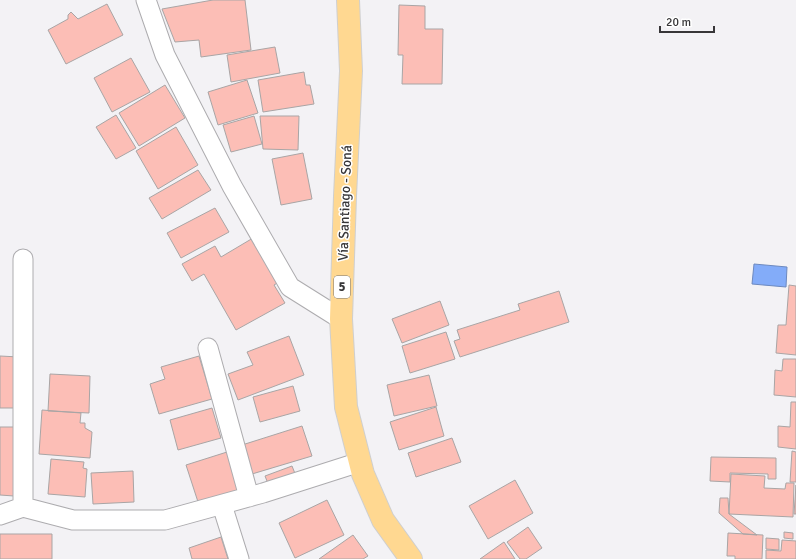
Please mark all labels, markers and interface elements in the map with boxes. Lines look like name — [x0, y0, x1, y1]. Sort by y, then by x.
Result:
scale bar — [660, 8, 714, 34]
text: 20 m — [666, 15, 691, 30]
street label: Vía Santiago - Soná — [334, 145, 356, 261]
road number: 5 — [334, 276, 350, 298]

